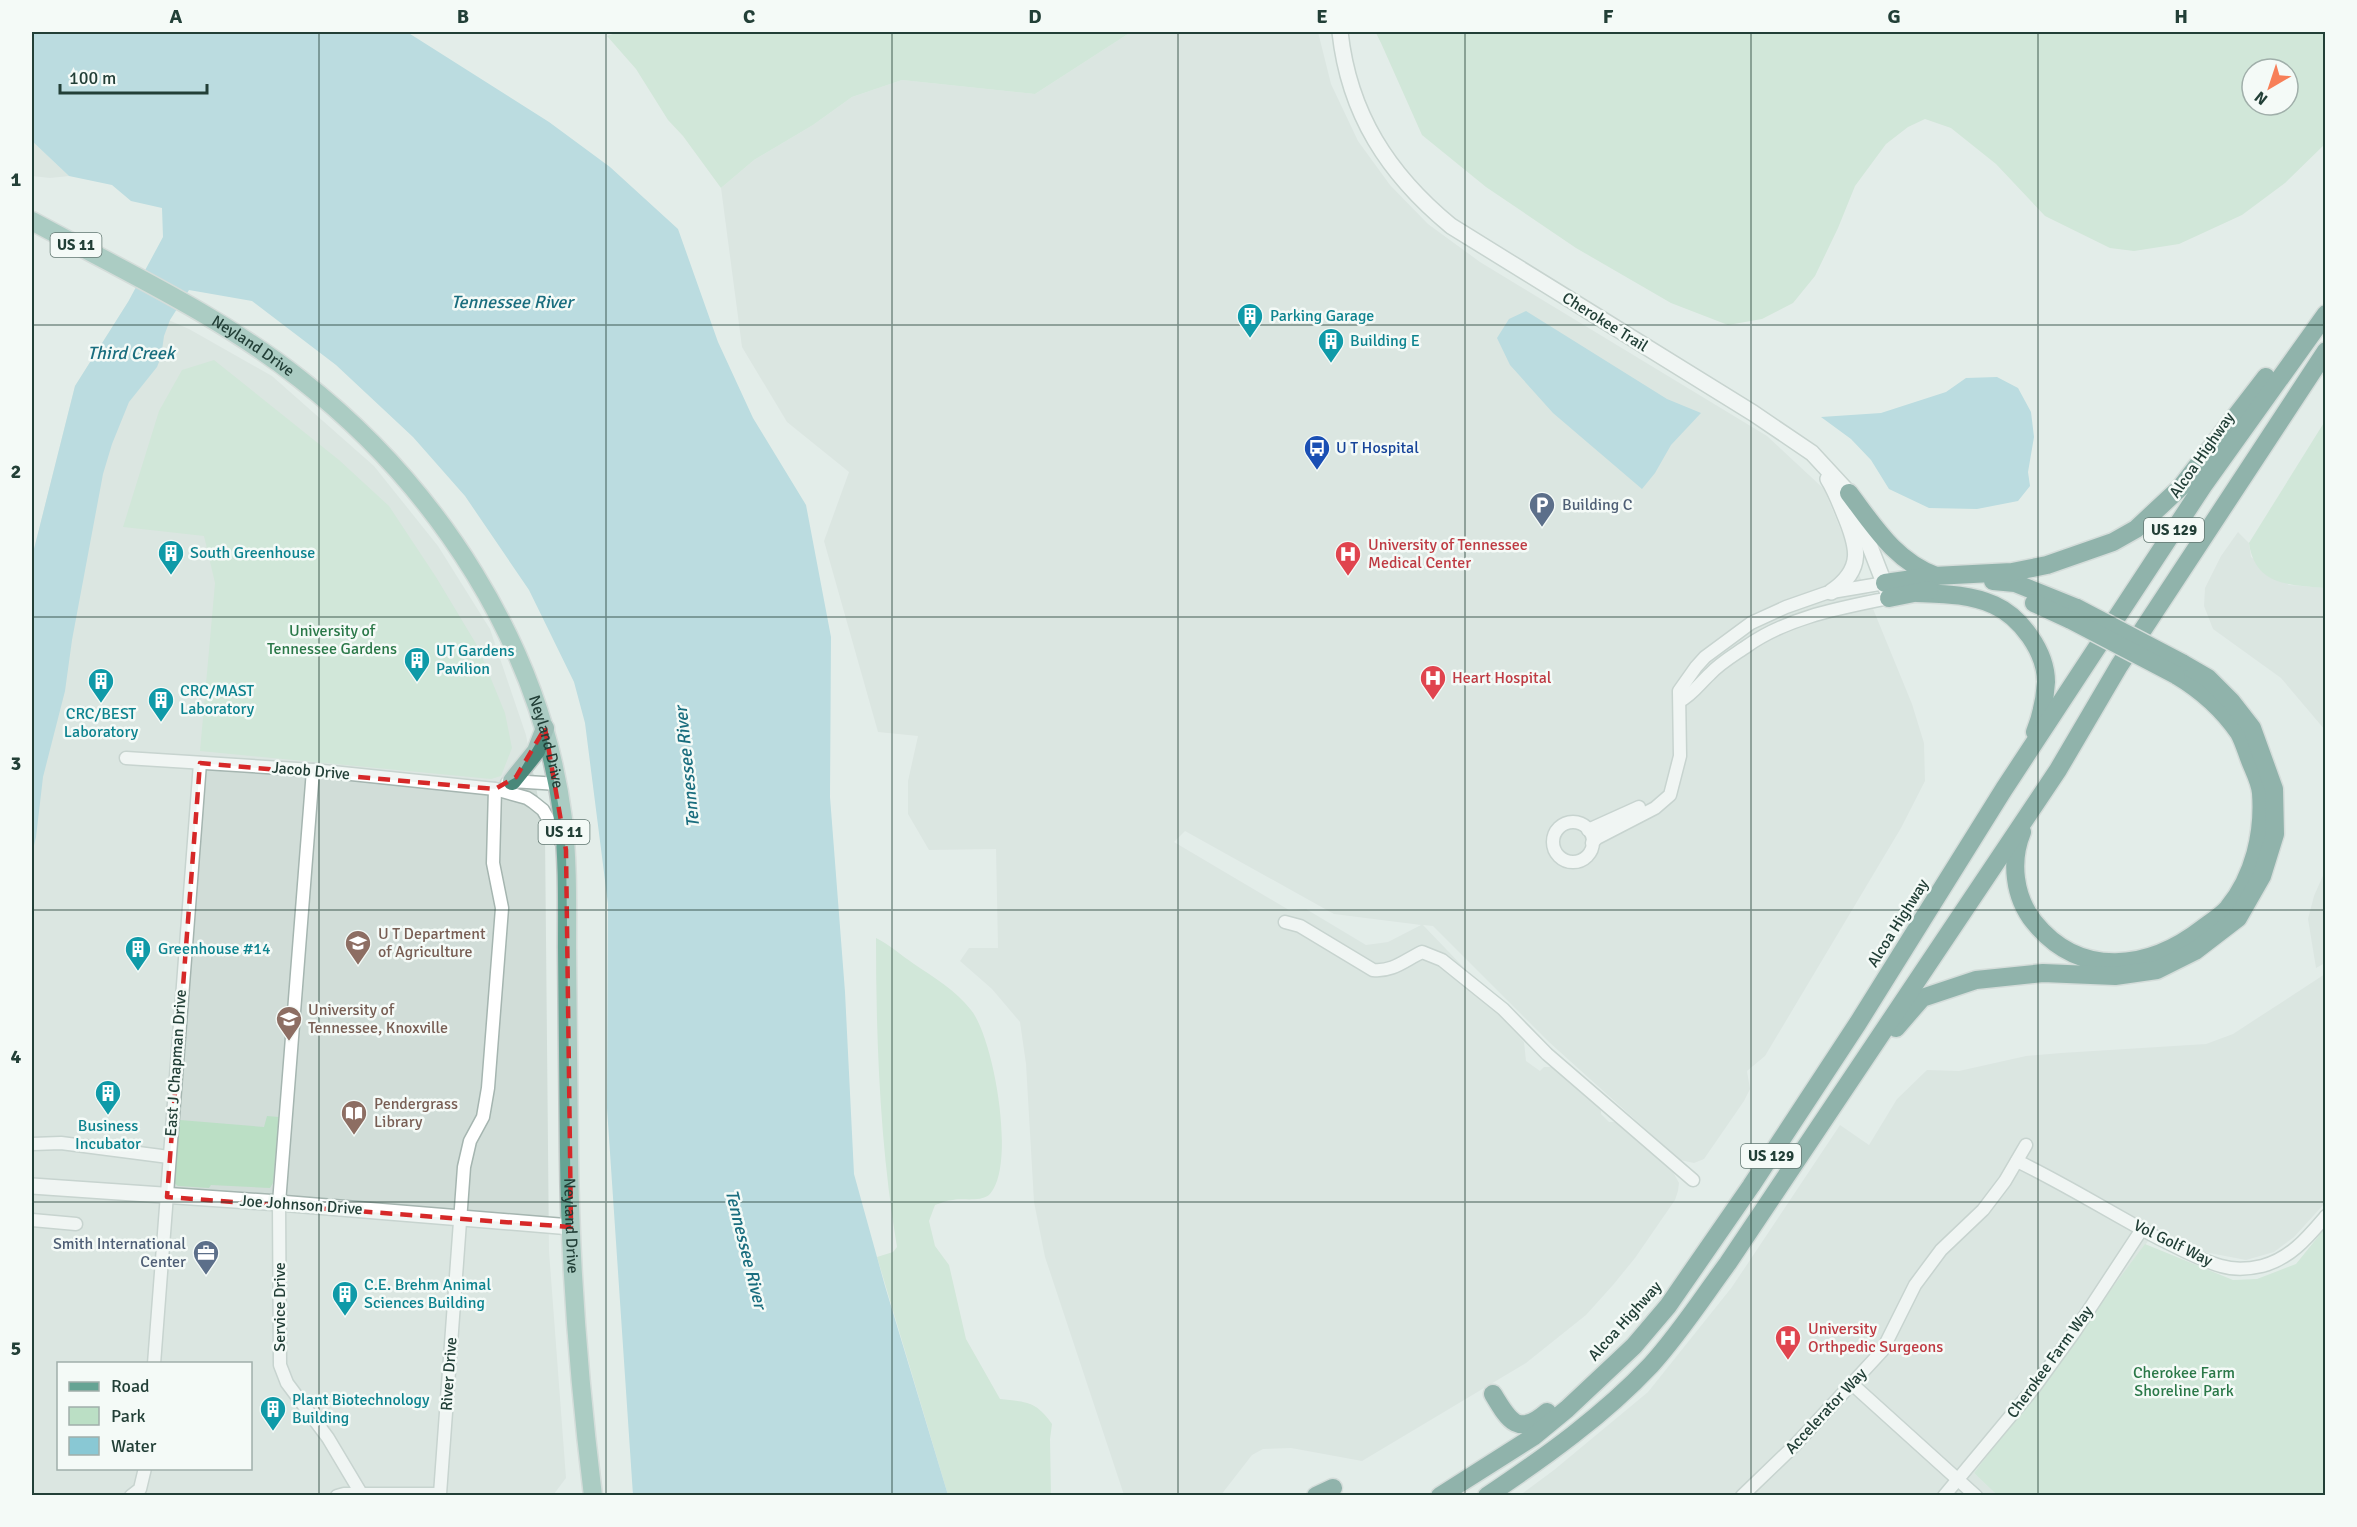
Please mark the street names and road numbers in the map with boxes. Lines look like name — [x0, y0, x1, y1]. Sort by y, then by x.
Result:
road number: US 11 — [50, 233, 101, 257]
street label: Cherokee Trail — [1558, 288, 1652, 356]
street label: Neyland Drive — [208, 311, 298, 381]
street label: Alcoa Highway — [2165, 408, 2239, 502]
road number: US 129 — [2144, 518, 2204, 542]
street label: Neyland Drive — [524, 693, 568, 790]
street label: Jacob Drive — [271, 758, 351, 784]
road number: US 11 — [538, 820, 590, 844]
street label: Alcoa Highway — [1863, 875, 1933, 971]
street label: East J Chapman Drive — [161, 989, 191, 1137]
road number: US 129 — [1741, 1144, 1801, 1168]
street label: Neyland Drive — [559, 1178, 583, 1274]
street label: Joe Johnson Drive — [239, 1191, 363, 1219]
street label: Vol Golf Way — [2130, 1215, 2216, 1271]
street label: Service Drive — [270, 1262, 290, 1352]
street label: Alcoa Highway — [1584, 1277, 1666, 1365]
street label: Cherokee Farm Way — [2003, 1301, 2098, 1422]
street label: River Drive — [436, 1336, 462, 1412]
street label: Accelerator Way — [1781, 1363, 1871, 1458]

